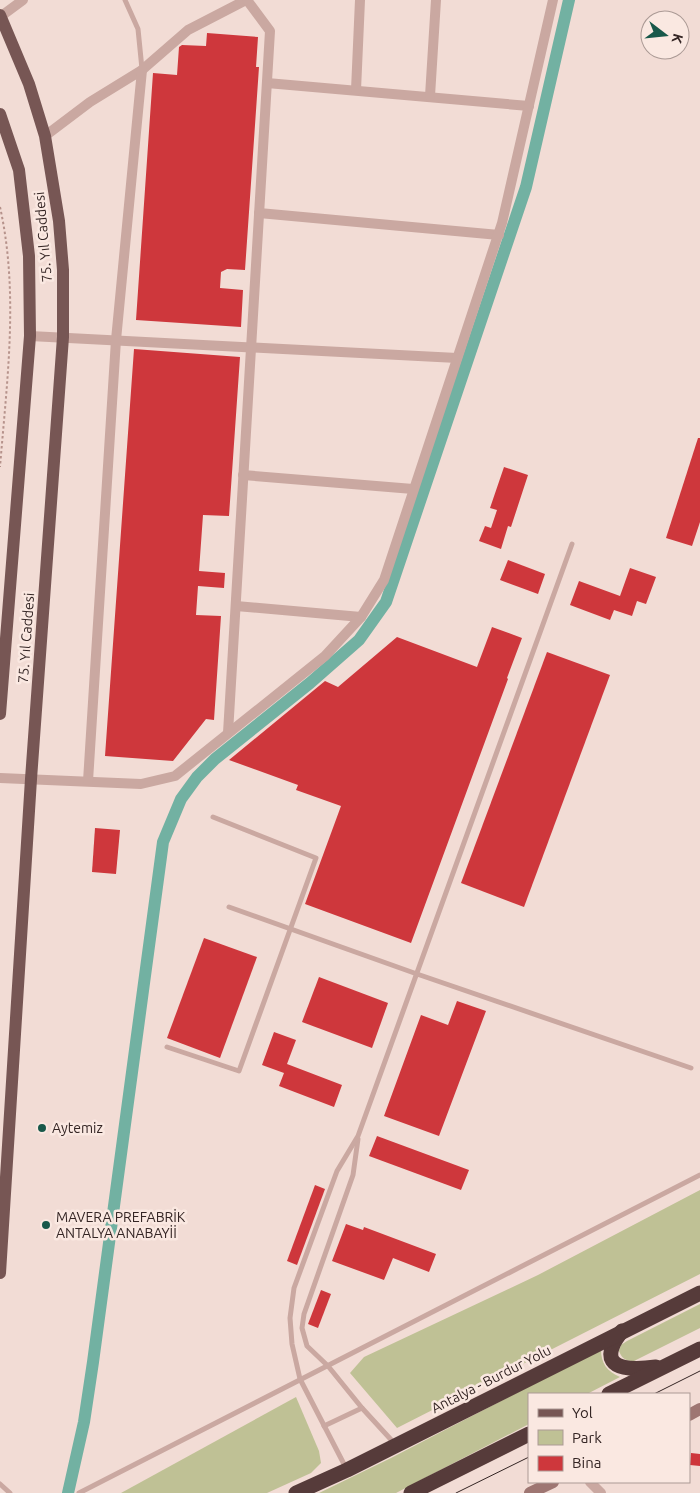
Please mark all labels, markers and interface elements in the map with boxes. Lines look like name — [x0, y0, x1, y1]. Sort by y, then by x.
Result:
north arrow — [640, 10, 690, 60]
text: K — [668, 32, 686, 46]
street label: 75. Yıl Caddesi — [31, 191, 55, 283]
street label: 75. Yıl Caddesi — [15, 592, 37, 684]
place label: Aytemiz — [52, 1120, 103, 1136]
marker: Aytemiz — [36, 1122, 48, 1134]
place label: MAVERA PREFABRİK ANTALYA ANABAYİİ — [56, 1209, 186, 1241]
marker: MAVERA PREFABRİK ANTALYA ANABAYİİ — [40, 1219, 52, 1231]
street label: Antalya - Burdur Yolu — [429, 1342, 553, 1416]
legend — [528, 1393, 690, 1483]
text: Yol — [572, 1404, 593, 1421]
text: Park — [572, 1429, 602, 1446]
text: Bina — [572, 1454, 601, 1471]

